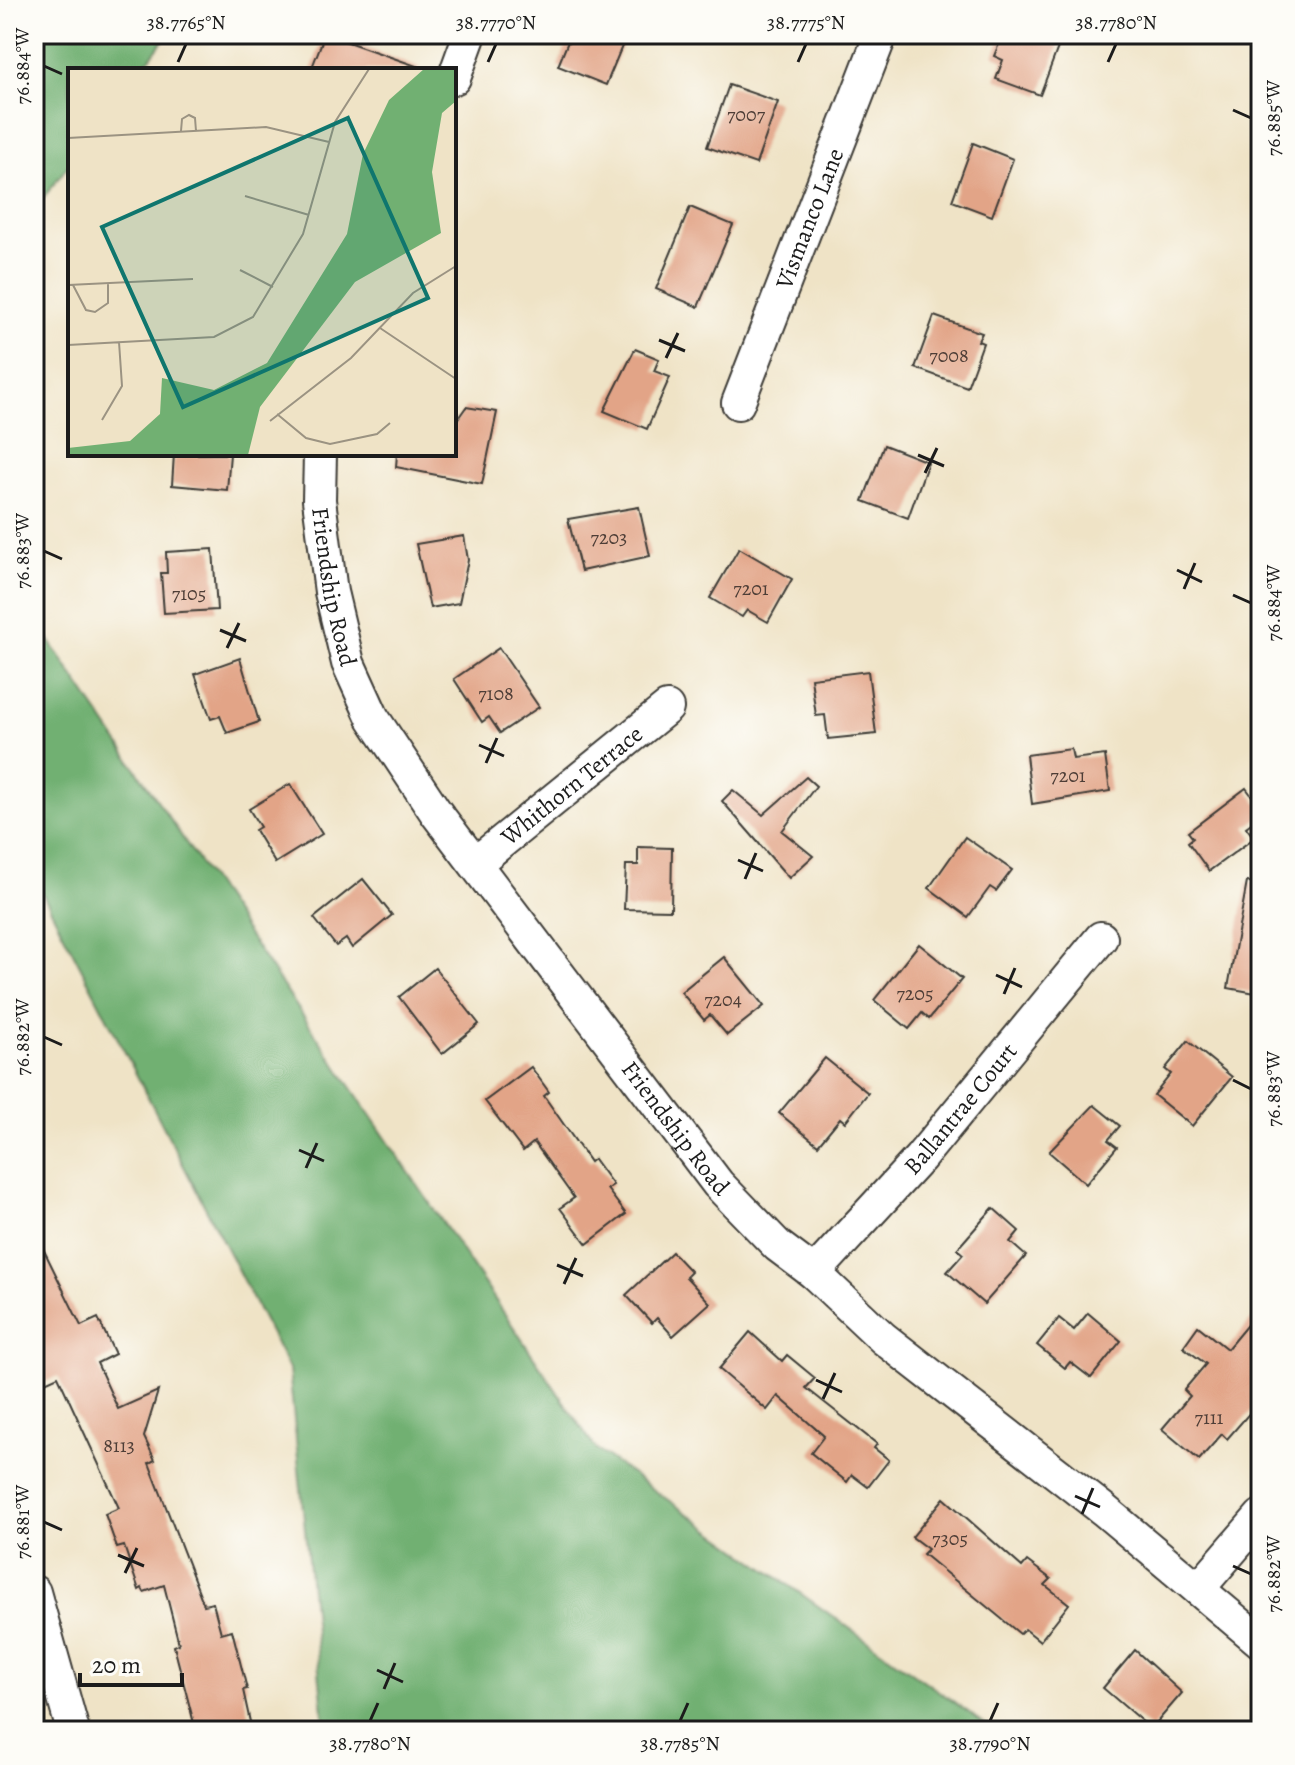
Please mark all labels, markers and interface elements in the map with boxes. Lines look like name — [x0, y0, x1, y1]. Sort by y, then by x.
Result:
text: 38.7765°N — [146, 9, 226, 36]
text: 38.7770°N — [456, 9, 536, 36]
text: 38.7775°N — [767, 9, 845, 36]
text: 38.7780°N — [1075, 9, 1157, 36]
text: 76.884°W — [9, 27, 36, 104]
inset map — [68, 68, 456, 456]
text: 76.885°W — [1260, 79, 1287, 156]
house number: 7007 — [727, 101, 766, 128]
street label: Vismanco Lane — [767, 143, 851, 294]
house number: 7008 — [929, 342, 969, 369]
street label: Friendship Road — [304, 505, 364, 670]
text: 76.883°W — [9, 513, 36, 589]
house number: 7203 — [591, 524, 627, 551]
text: 76.884°W — [1260, 564, 1287, 641]
house number: 7201 — [733, 575, 769, 602]
house number: 7105 — [172, 580, 206, 607]
house number: 7108 — [478, 680, 514, 707]
street label: Whithorn Terrace — [493, 718, 649, 853]
house number: 7201 — [1050, 762, 1086, 789]
house number: 7205 — [896, 980, 934, 1007]
house number: 7204 — [704, 986, 742, 1013]
text: 76.882°W — [9, 998, 36, 1076]
street label: Ballantrae Court — [897, 1036, 1024, 1182]
text: 76.883°W — [1260, 1051, 1287, 1127]
street label: Friendship Road — [614, 1054, 737, 1203]
house number: 7111 — [1195, 1404, 1224, 1431]
house number: 8113 — [103, 1432, 135, 1459]
text: 76.881°W — [9, 1484, 36, 1559]
house number: 7305 — [932, 1525, 968, 1552]
text: 76.882°W — [1260, 1535, 1287, 1613]
scale bar — [80, 1637, 182, 1687]
text: 20 m — [92, 1649, 141, 1681]
text: 38.7780°N — [329, 1730, 411, 1757]
text: 38.7785°N — [640, 1730, 720, 1757]
text: 38.7790°N — [949, 1730, 1031, 1757]

